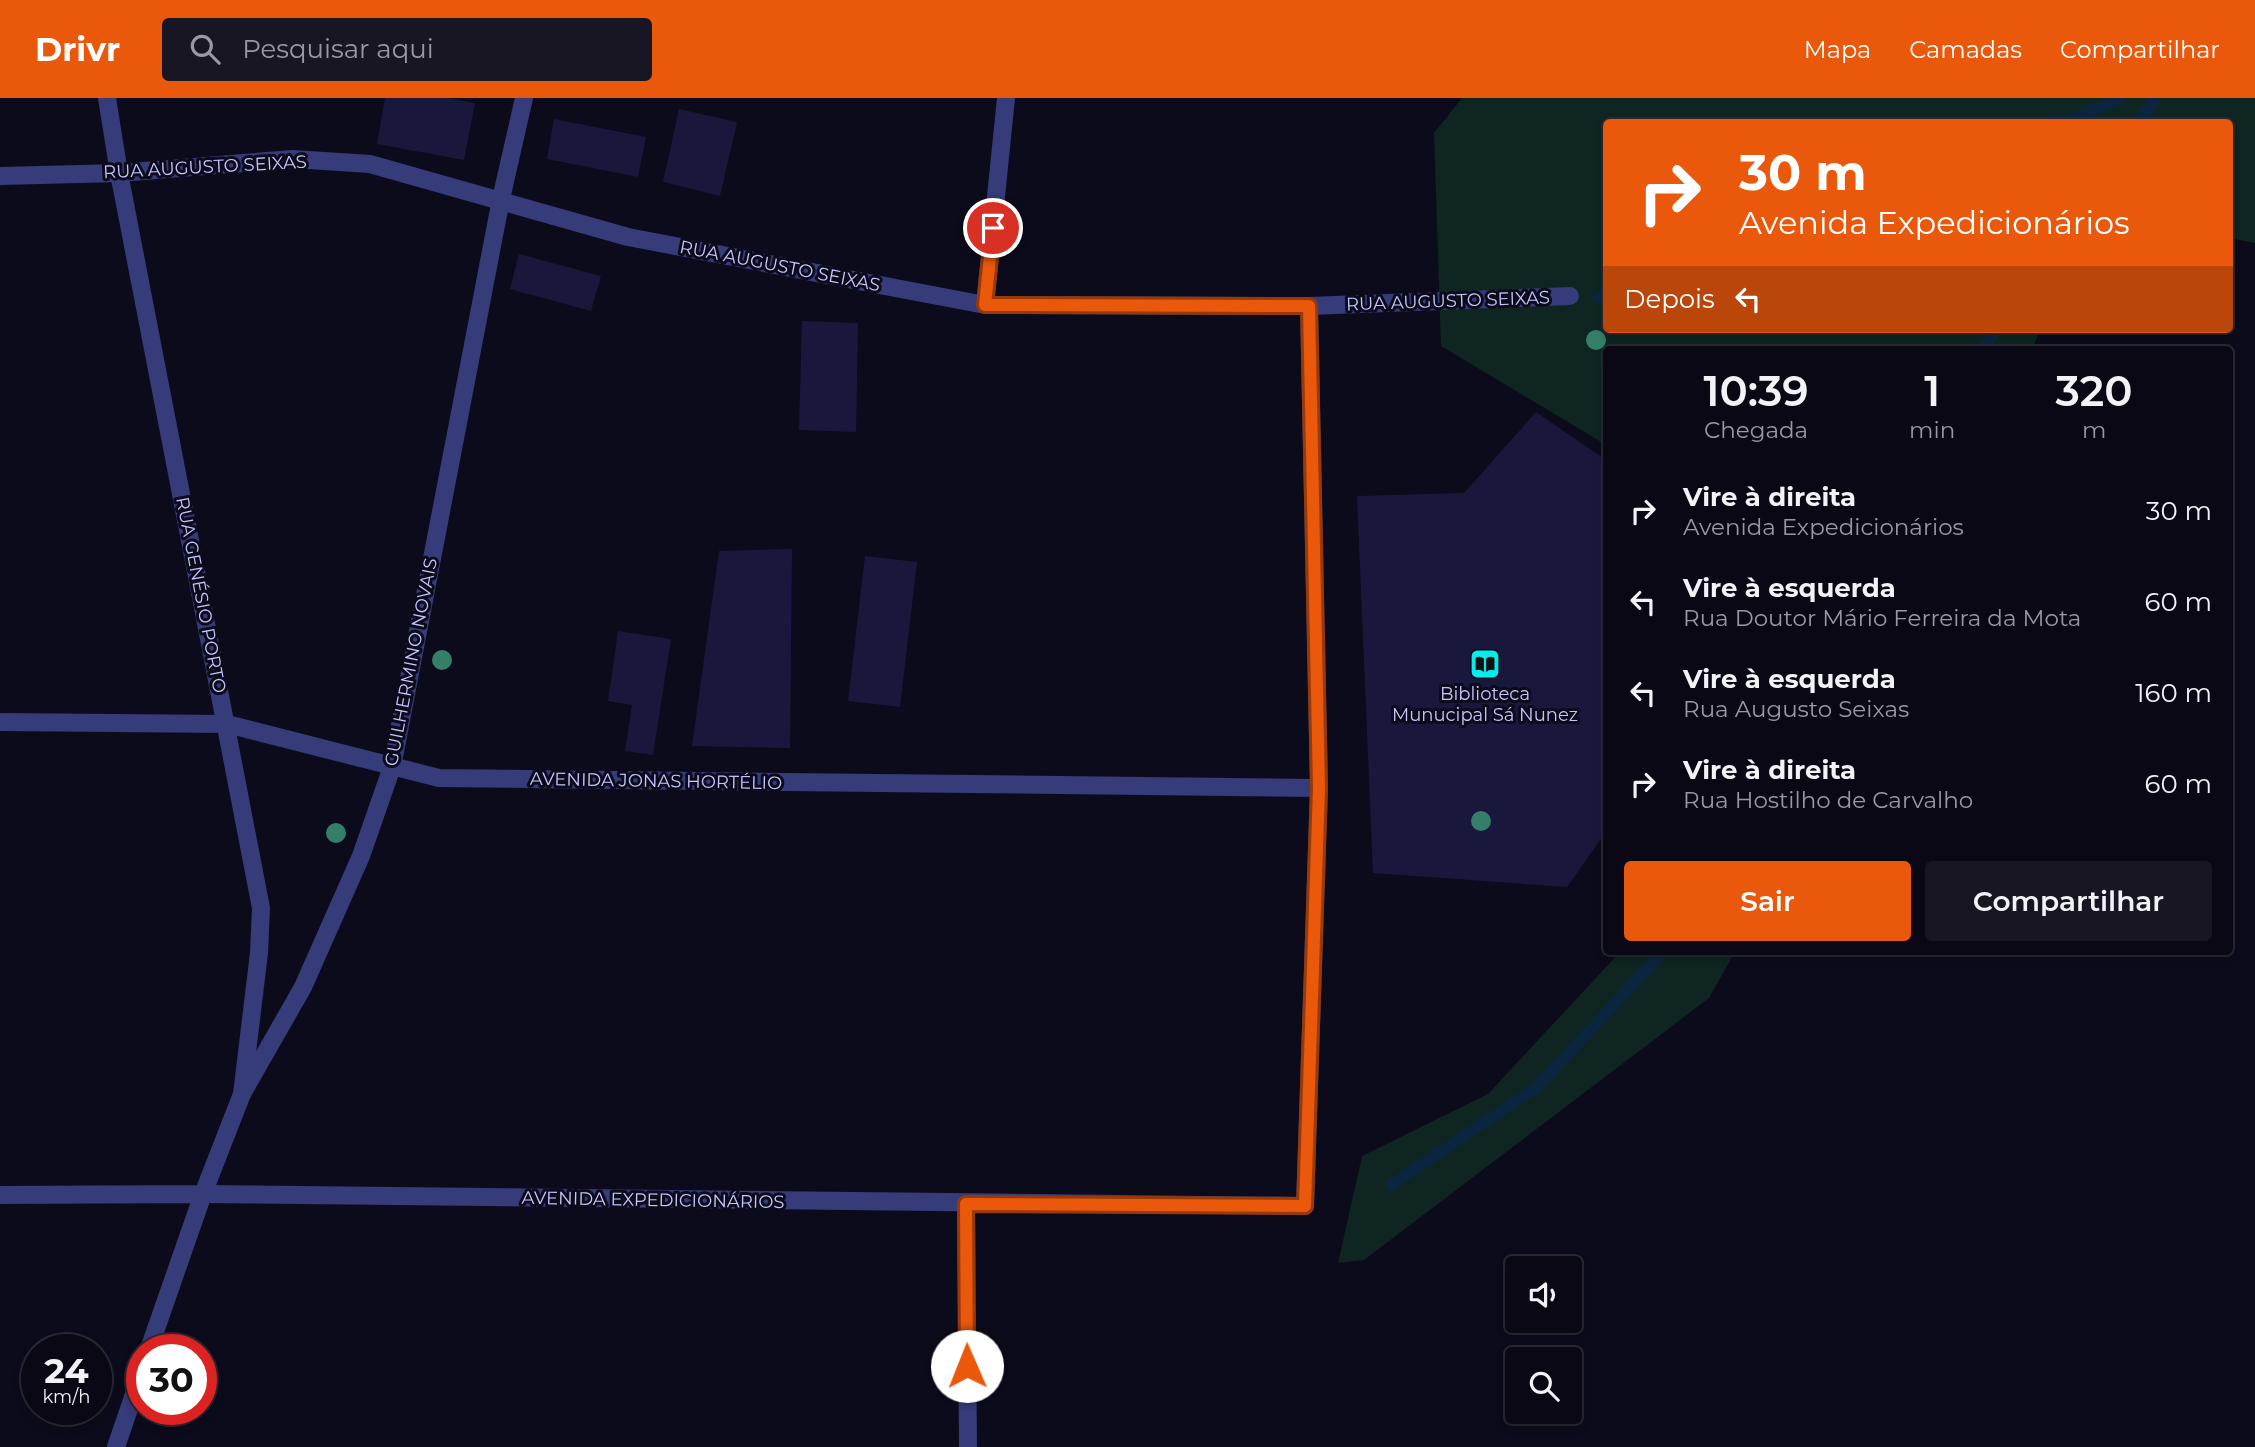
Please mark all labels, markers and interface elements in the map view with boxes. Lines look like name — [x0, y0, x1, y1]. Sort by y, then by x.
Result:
search box — [162, 18, 652, 81]
text: Drivr — [35, 29, 120, 69]
icon: search — [186, 30, 224, 68]
text: Pesquisar aqui — [242, 33, 434, 65]
text: Mapa — [1804, 35, 1871, 64]
text: Camadas — [1909, 35, 2022, 64]
text: Compartilhar — [2060, 35, 2220, 64]
text: 30 m — [1739, 143, 1867, 202]
icon: right — [1624, 147, 1715, 238]
street label: RUA AUGUSTO SEIXAS — [103, 151, 307, 183]
pin — [963, 198, 1023, 258]
text: Avenida Expedicionários — [1739, 203, 2130, 242]
icon: arrive — [974, 209, 1012, 247]
street label: RUA AUGUSTO SEIXAS — [678, 236, 882, 296]
icon: left — [1729, 280, 1767, 318]
text: Depois — [1624, 283, 1715, 315]
street label: RUA AUGUSTO SEIXAS — [1346, 286, 1550, 316]
text: 10:39 — [1703, 365, 1809, 417]
text: 1 — [1924, 365, 1940, 417]
text: 320 — [2056, 365, 2133, 417]
text: Chegada — [1704, 416, 1808, 444]
text: min — [1909, 416, 1955, 444]
text: m — [2082, 416, 2106, 444]
text: Vire à direita — [1683, 481, 1856, 513]
icon: right — [1624, 492, 1662, 530]
street label: RUA GENÉSIO PORTO — [171, 495, 231, 695]
text: 30 m — [2146, 495, 2212, 527]
text: Avenida Expedicionários — [1683, 513, 1964, 541]
street label: GUILHERMINO NOVAIS — [380, 556, 442, 768]
text: Vire à esquerda — [1683, 572, 1896, 604]
icon: left — [1624, 583, 1662, 621]
text: 60 m — [2145, 586, 2212, 618]
text: Rua Doutor Mário Ferreira da Mota — [1683, 604, 2081, 632]
library icon: Biblioteca Munucipal Sá Nunez — [1468, 647, 1502, 681]
text: Vire à esquerda — [1683, 663, 1896, 695]
icon: left — [1624, 674, 1662, 712]
text: 160 m — [2135, 677, 2212, 709]
place label: Biblioteca Munucipal Sá Nunez — [1392, 683, 1578, 726]
text: Rua Augusto Seixas — [1683, 695, 1909, 723]
text: Vire à direita — [1683, 754, 1856, 786]
icon: right — [1624, 765, 1662, 803]
street label: AVENIDA JONAS HORTÉLIO — [530, 768, 782, 794]
text: 60 m — [2145, 768, 2212, 800]
text: Rua Hostilho de Carvalho — [1683, 786, 1973, 814]
button: Sair — [1624, 861, 1911, 941]
button: Compartilhar — [1925, 861, 2212, 941]
street label: AVENIDA EXPEDICIONÁRIOS — [521, 1187, 785, 1213]
map controls — [1505, 1256, 1582, 1424]
button: sound — [1505, 1256, 1582, 1333]
position arrow — [930, 1329, 1004, 1403]
speed limit sign: 30 — [126, 1334, 217, 1425]
button: search — [1505, 1347, 1582, 1424]
text: 24 — [44, 1349, 89, 1392]
text: km/h — [42, 1386, 91, 1408]

